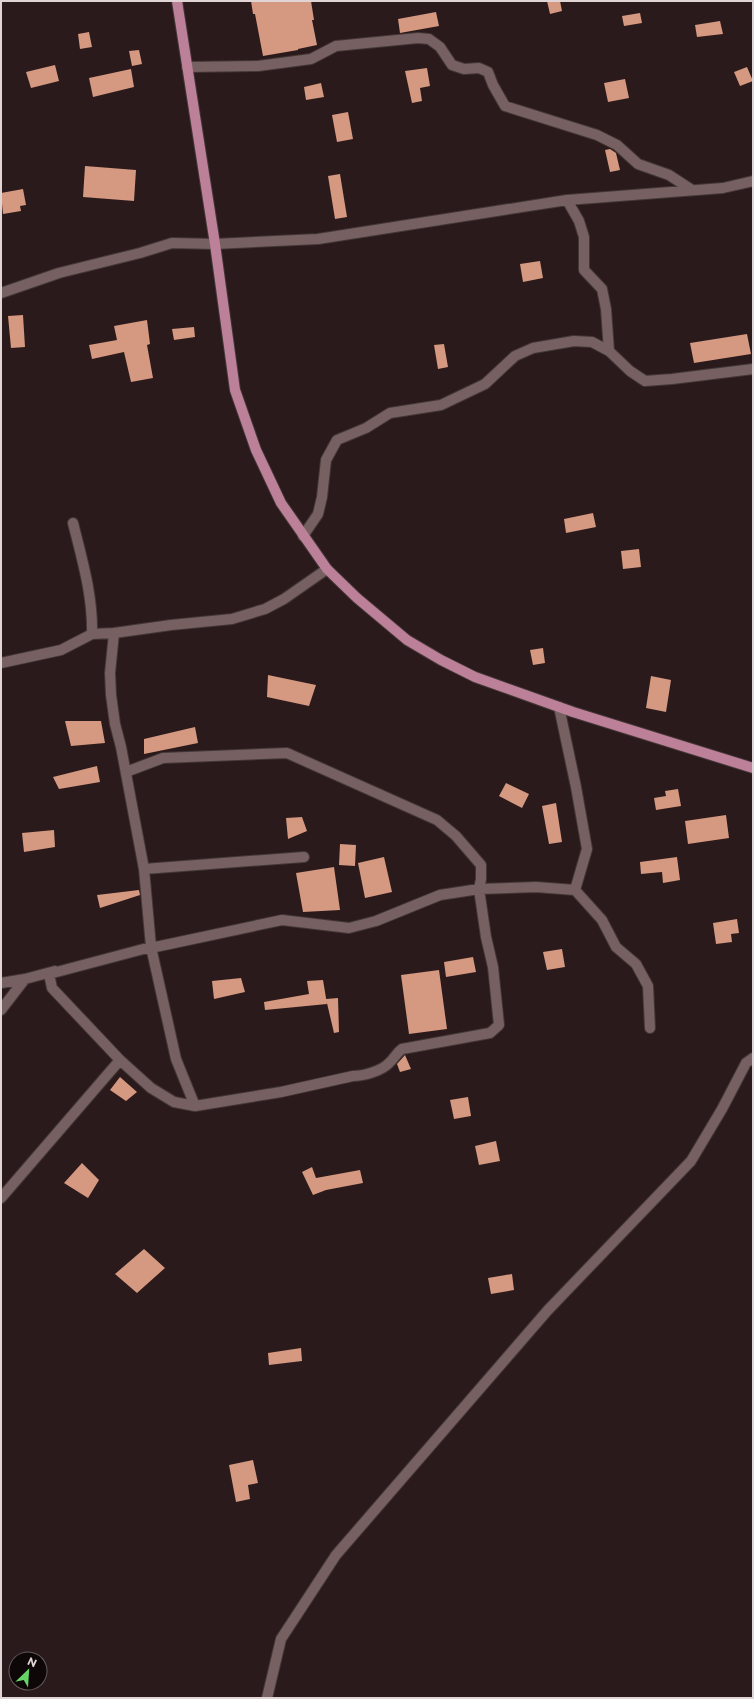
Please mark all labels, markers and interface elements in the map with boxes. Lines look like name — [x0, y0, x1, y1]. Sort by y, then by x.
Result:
north arrow — [8, 1651, 48, 1691]
text: N — [25, 1654, 39, 1670]

